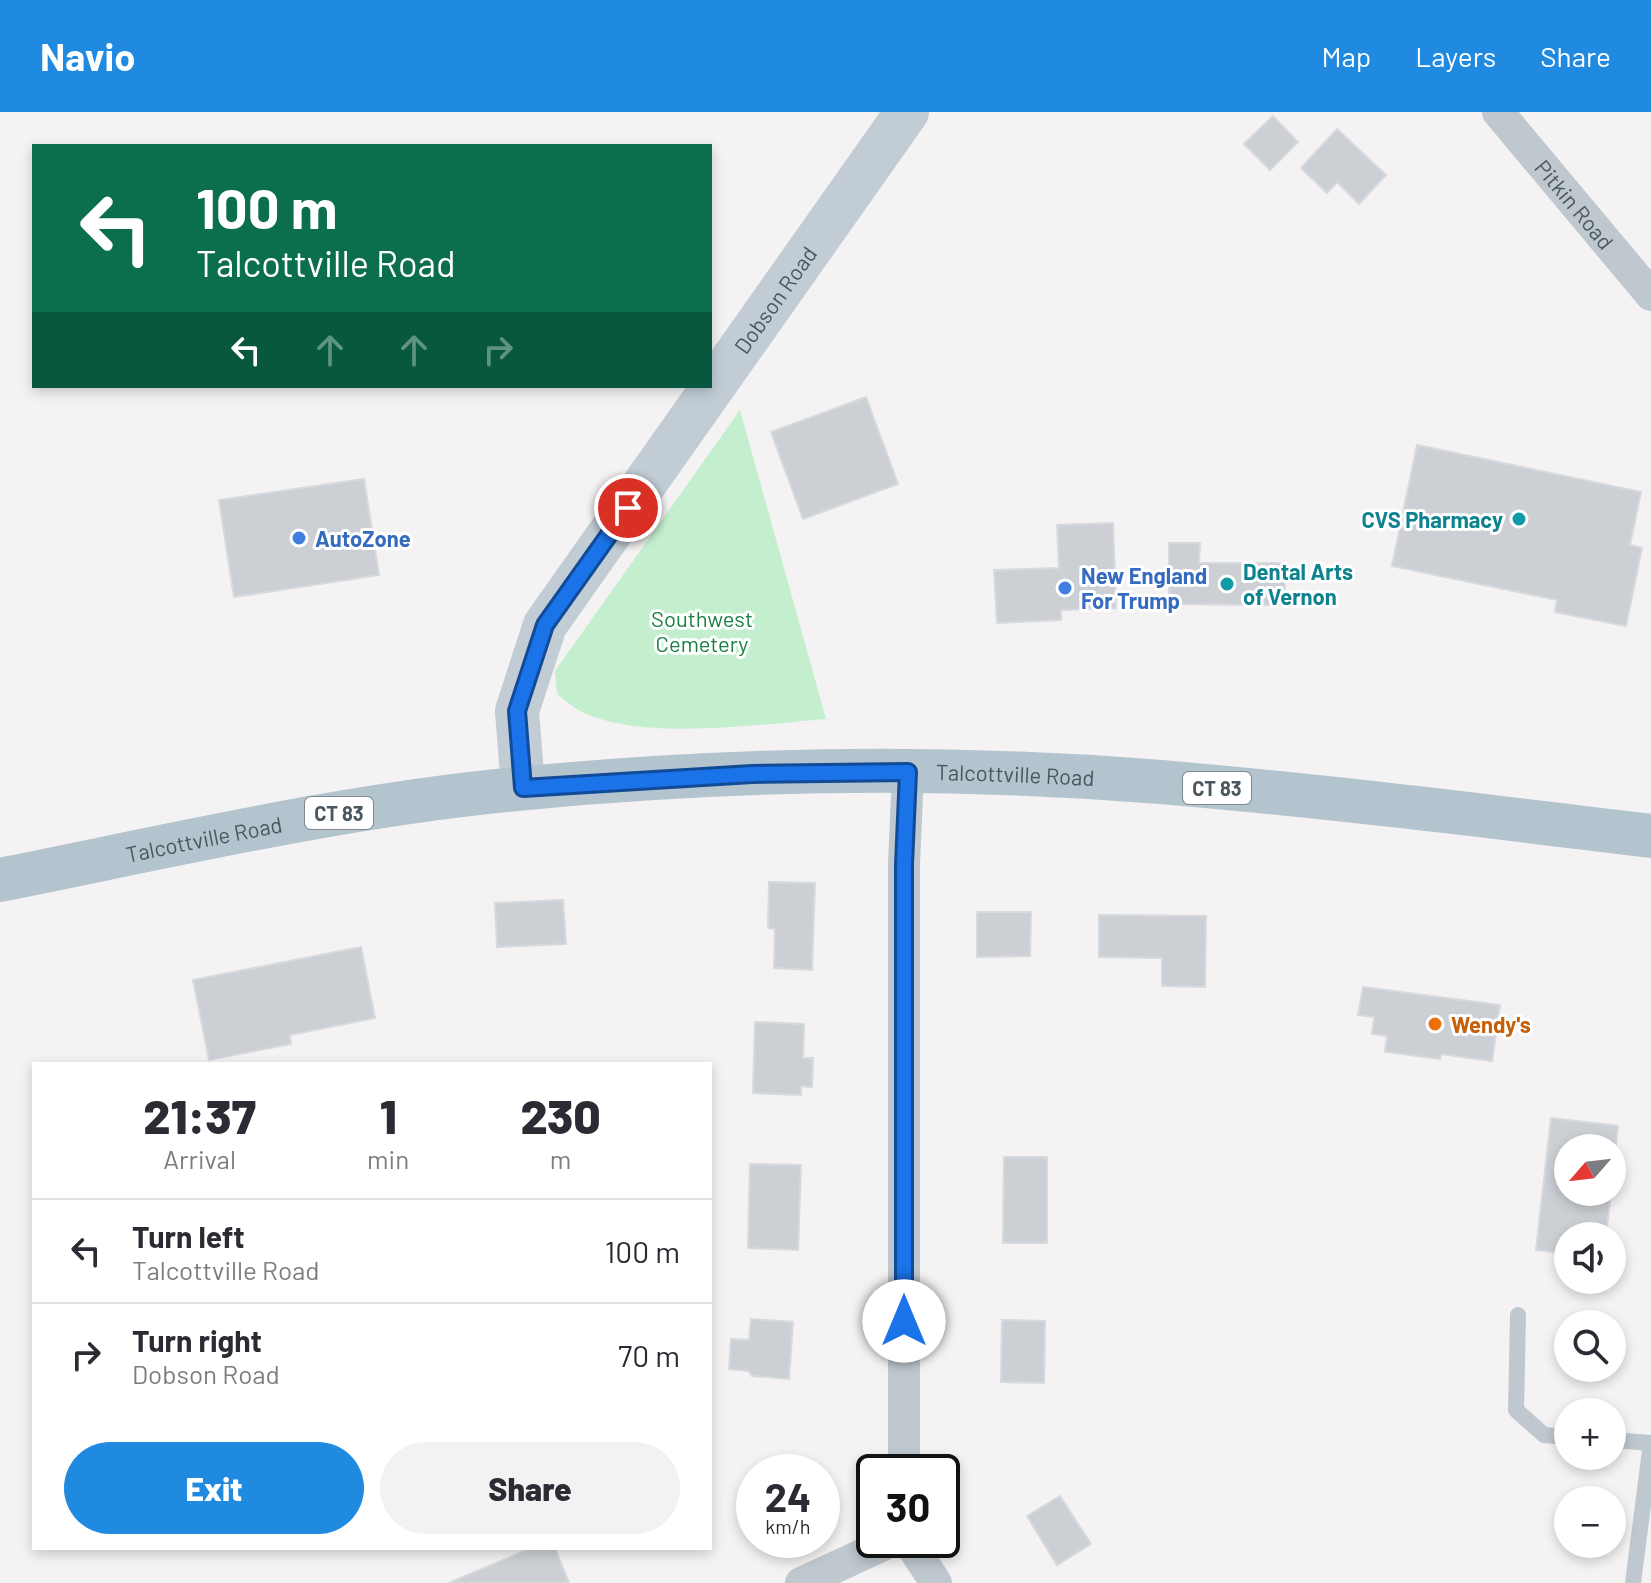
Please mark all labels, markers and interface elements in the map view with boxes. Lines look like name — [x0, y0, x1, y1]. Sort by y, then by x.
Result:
text: Navio — [40, 33, 135, 79]
text: Map — [1321, 39, 1371, 73]
text: Layers — [1415, 39, 1496, 73]
text: Share — [1540, 39, 1611, 73]
street label: Pitkin Road — [1530, 154, 1620, 254]
text: 100 m — [196, 173, 338, 240]
icon: left — [64, 176, 168, 280]
text: Talcottville Road — [196, 241, 456, 284]
street label: Dobson Road — [728, 241, 821, 358]
icon: left — [224, 328, 268, 372]
icon: ahead — [308, 328, 352, 372]
icon: ahead — [392, 328, 436, 372]
icon: right — [476, 328, 520, 372]
pin — [594, 474, 662, 542]
icon: arrive — [606, 486, 650, 530]
place label: CVS Pharmacy — [1361, 506, 1503, 532]
marker: CVS Pharmacy — [1510, 510, 1528, 528]
place label: AutoZone — [315, 525, 411, 551]
marker: AutoZone — [290, 529, 308, 547]
place label: Dental Arts of Vernon — [1243, 558, 1353, 609]
place label: New England For Trump — [1081, 562, 1207, 613]
marker: Dental Arts of Vernon — [1218, 575, 1236, 593]
marker: New England For Trump — [1056, 579, 1074, 597]
park label: Southwest Cemetery — [651, 605, 753, 656]
street label: Talcottville Road — [936, 758, 1095, 790]
road number: CT 83 — [1183, 772, 1251, 804]
road number: CT 83 — [305, 797, 373, 829]
street label: Talcottville Road — [123, 810, 284, 867]
place label: Wendy's — [1451, 1011, 1531, 1037]
marker: Wendy's — [1426, 1015, 1444, 1033]
text: 21:37 — [143, 1086, 256, 1144]
text: 1 — [380, 1086, 397, 1144]
text: 230 — [521, 1086, 601, 1144]
north arrow — [1554, 1134, 1626, 1206]
map controls — [1554, 1134, 1626, 1558]
text: Arrival — [163, 1143, 236, 1174]
text: min — [367, 1143, 409, 1174]
text: m — [550, 1143, 571, 1174]
text: Turn left — [132, 1218, 245, 1254]
button: sound — [1554, 1222, 1626, 1294]
icon: left — [64, 1229, 108, 1273]
text: 100 m — [605, 1233, 680, 1269]
text: Talcottville Road — [132, 1254, 320, 1285]
position arrow — [862, 1279, 946, 1363]
button: search — [1554, 1310, 1626, 1382]
text: Turn right — [132, 1322, 262, 1358]
icon: right — [64, 1333, 108, 1377]
text: 70 m — [618, 1337, 680, 1373]
text: Dobson Road — [132, 1358, 280, 1389]
button: + — [1554, 1398, 1626, 1470]
button: Exit — [64, 1442, 364, 1534]
button: Share — [380, 1442, 680, 1534]
speed limit sign: 30 — [856, 1454, 960, 1558]
text: 24 — [765, 1472, 811, 1520]
button: − — [1554, 1486, 1626, 1558]
text: km/h — [765, 1514, 811, 1538]

